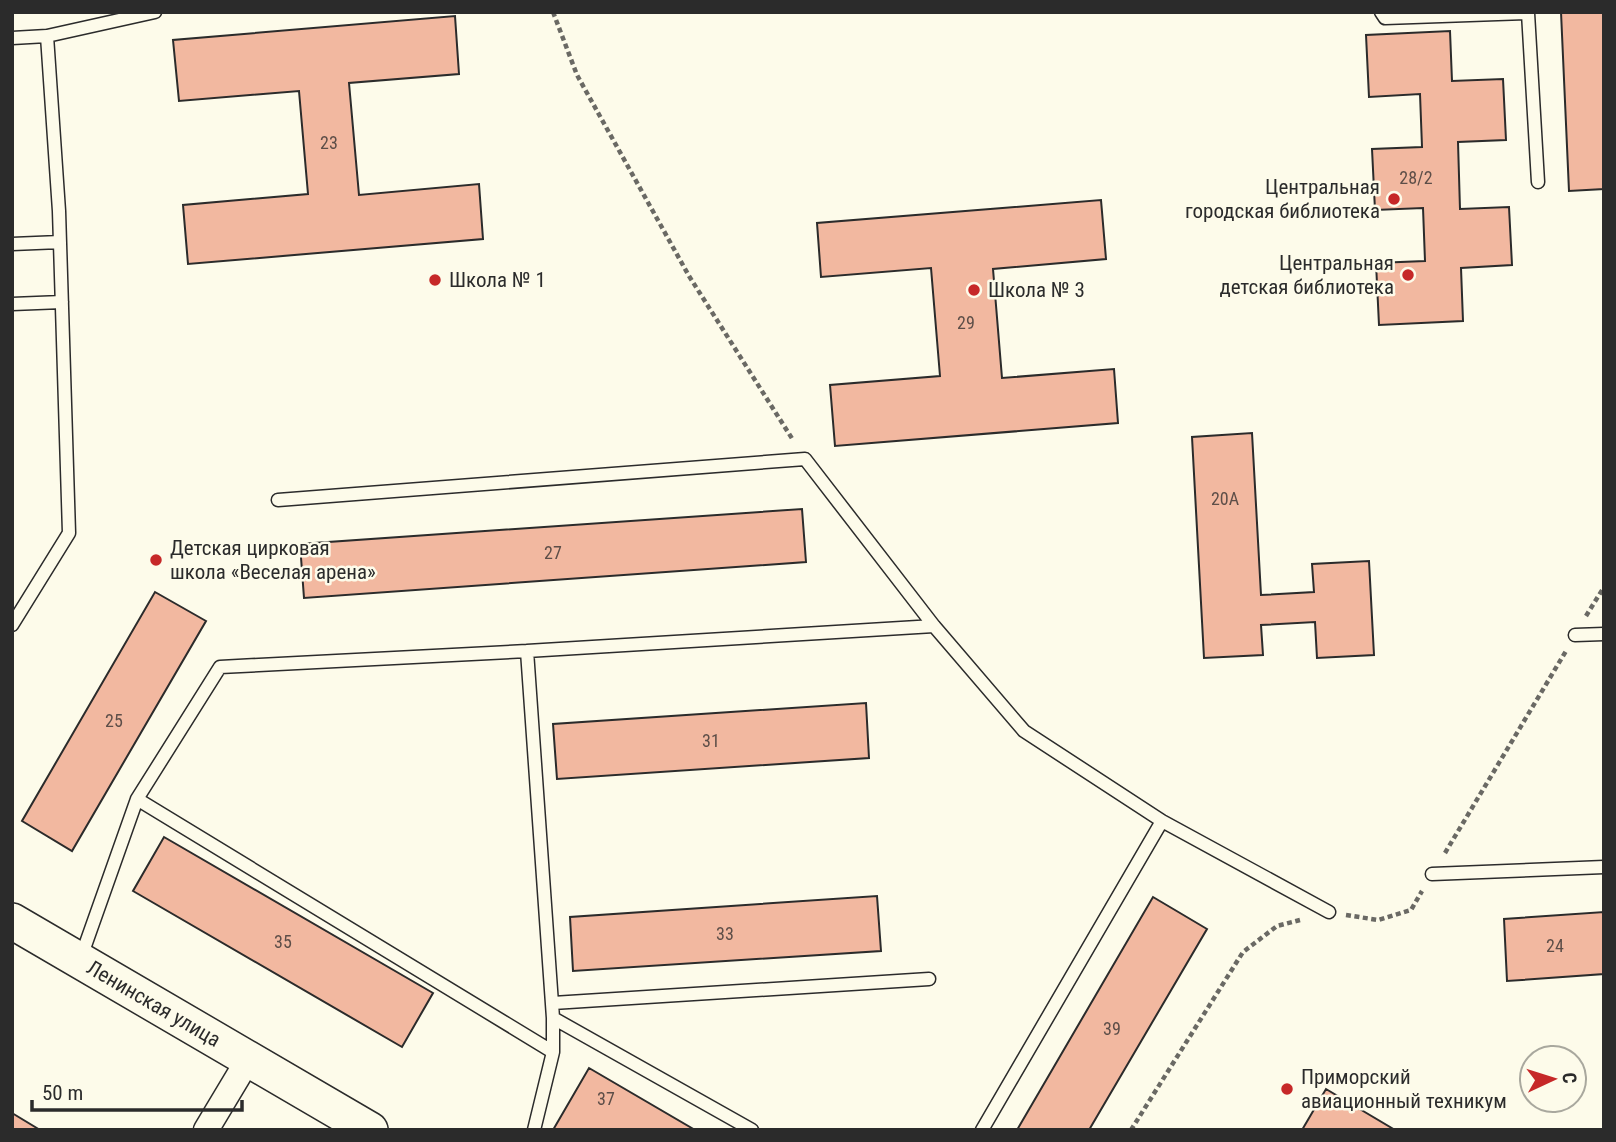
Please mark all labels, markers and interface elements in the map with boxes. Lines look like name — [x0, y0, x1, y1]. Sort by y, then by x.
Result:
house number: 23 — [320, 132, 338, 153]
house number: 28/2 — [1399, 167, 1433, 188]
place label: Центральная городская библиотека — [1185, 175, 1380, 223]
marker: Центральная городская библиотека — [1386, 191, 1402, 207]
place label: Центральная детская библиотека — [1219, 251, 1394, 299]
marker: Центральная детская библиотека — [1400, 267, 1416, 283]
place label: Школа № 1 — [449, 268, 546, 292]
marker: Школа № 1 — [427, 272, 443, 288]
place label: Школа № 3 — [988, 278, 1085, 302]
marker: Школа № 3 — [966, 282, 982, 298]
house number: 29 — [957, 312, 975, 333]
house number: 20А — [1211, 488, 1240, 509]
place label: Детская цирковая школа «Веселая арена» — [170, 536, 376, 584]
house number: 27 — [544, 542, 562, 563]
marker: Детская цирковая школа «Веселая арена» — [148, 552, 164, 568]
house number: 25 — [105, 710, 123, 731]
house number: 31 — [702, 730, 720, 751]
house number: 33 — [716, 923, 734, 944]
house number: 35 — [274, 931, 292, 952]
house number: 24 — [1546, 935, 1564, 956]
street label: Ленинская улица — [83, 955, 225, 1052]
house number: 39 — [1103, 1018, 1121, 1039]
north arrow — [1518, 1044, 1588, 1114]
place label: Приморский авиационный техникум — [1301, 1065, 1507, 1113]
scale bar — [32, 1068, 242, 1112]
text: С — [1558, 1072, 1581, 1084]
text: 50 m — [42, 1081, 83, 1105]
marker: Приморский авиационный техникум — [1279, 1081, 1295, 1097]
house number: 37 — [597, 1088, 615, 1109]

